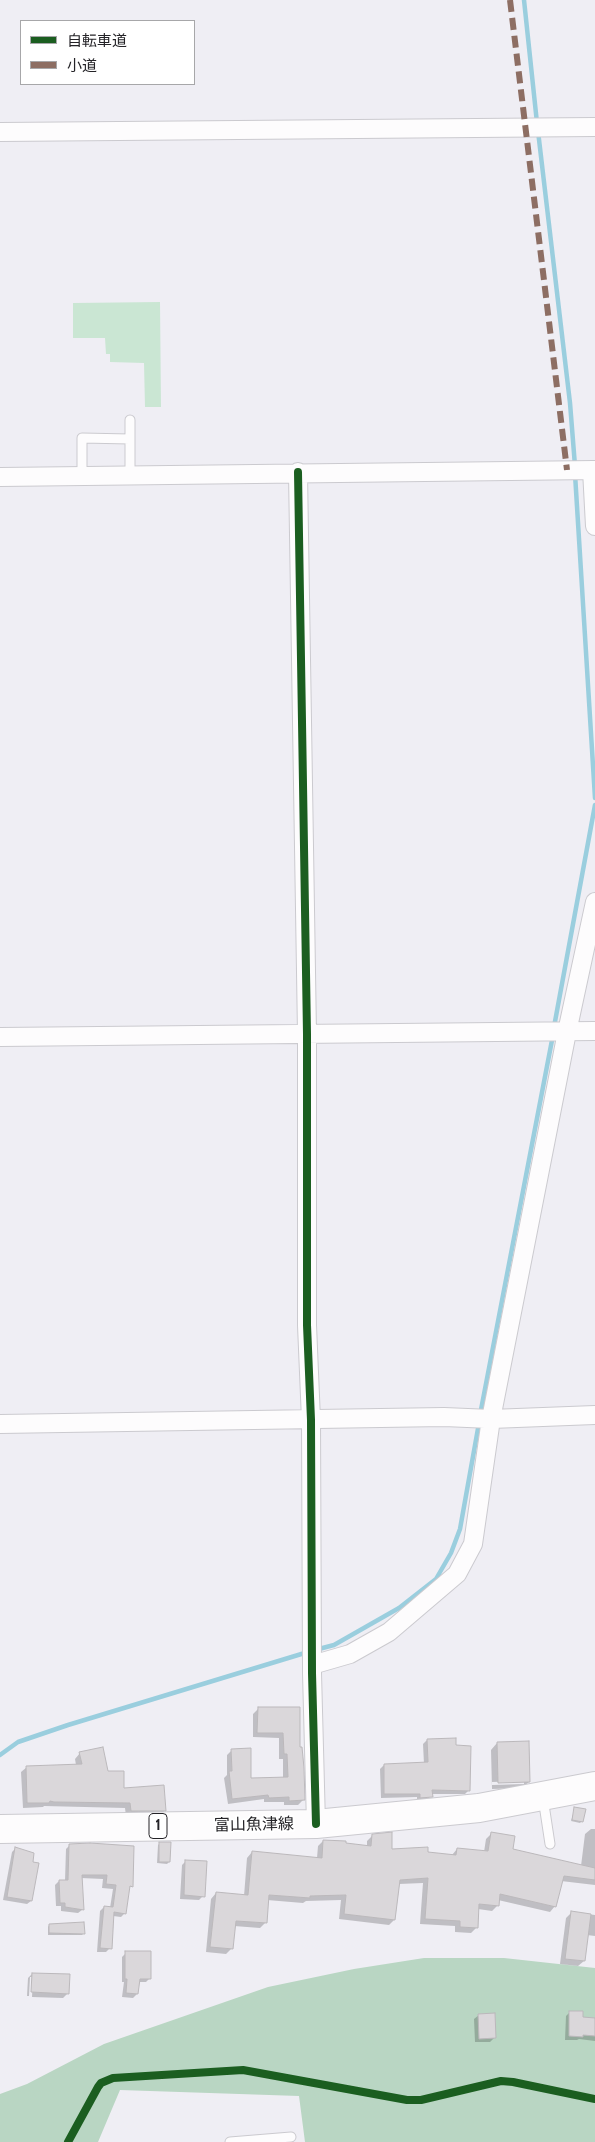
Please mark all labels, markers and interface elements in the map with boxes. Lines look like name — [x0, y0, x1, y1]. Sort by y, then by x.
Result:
legend — [20, 20, 195, 85]
text: 自転車道 — [67, 32, 127, 50]
text: 小道 — [67, 57, 97, 75]
road number: 1 — [149, 1814, 167, 1838]
street label: 富山魚津線 — [214, 1815, 294, 1835]

